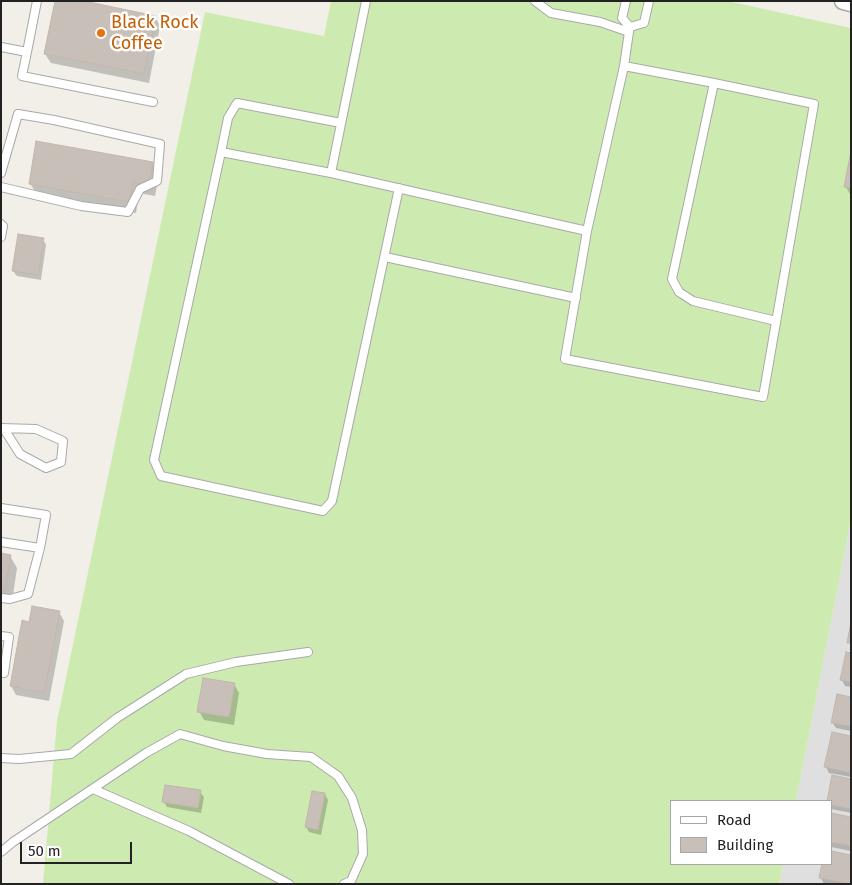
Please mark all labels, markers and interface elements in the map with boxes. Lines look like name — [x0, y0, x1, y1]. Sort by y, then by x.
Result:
place label: Black Rock Coffee — [111, 12, 198, 54]
marker: Black Rock Coffee — [95, 27, 107, 39]
legend — [670, 800, 832, 865]
text: Road — [717, 811, 752, 829]
scale bar — [22, 832, 135, 864]
text: Building — [717, 836, 773, 854]
text: 50 m — [28, 842, 61, 860]

